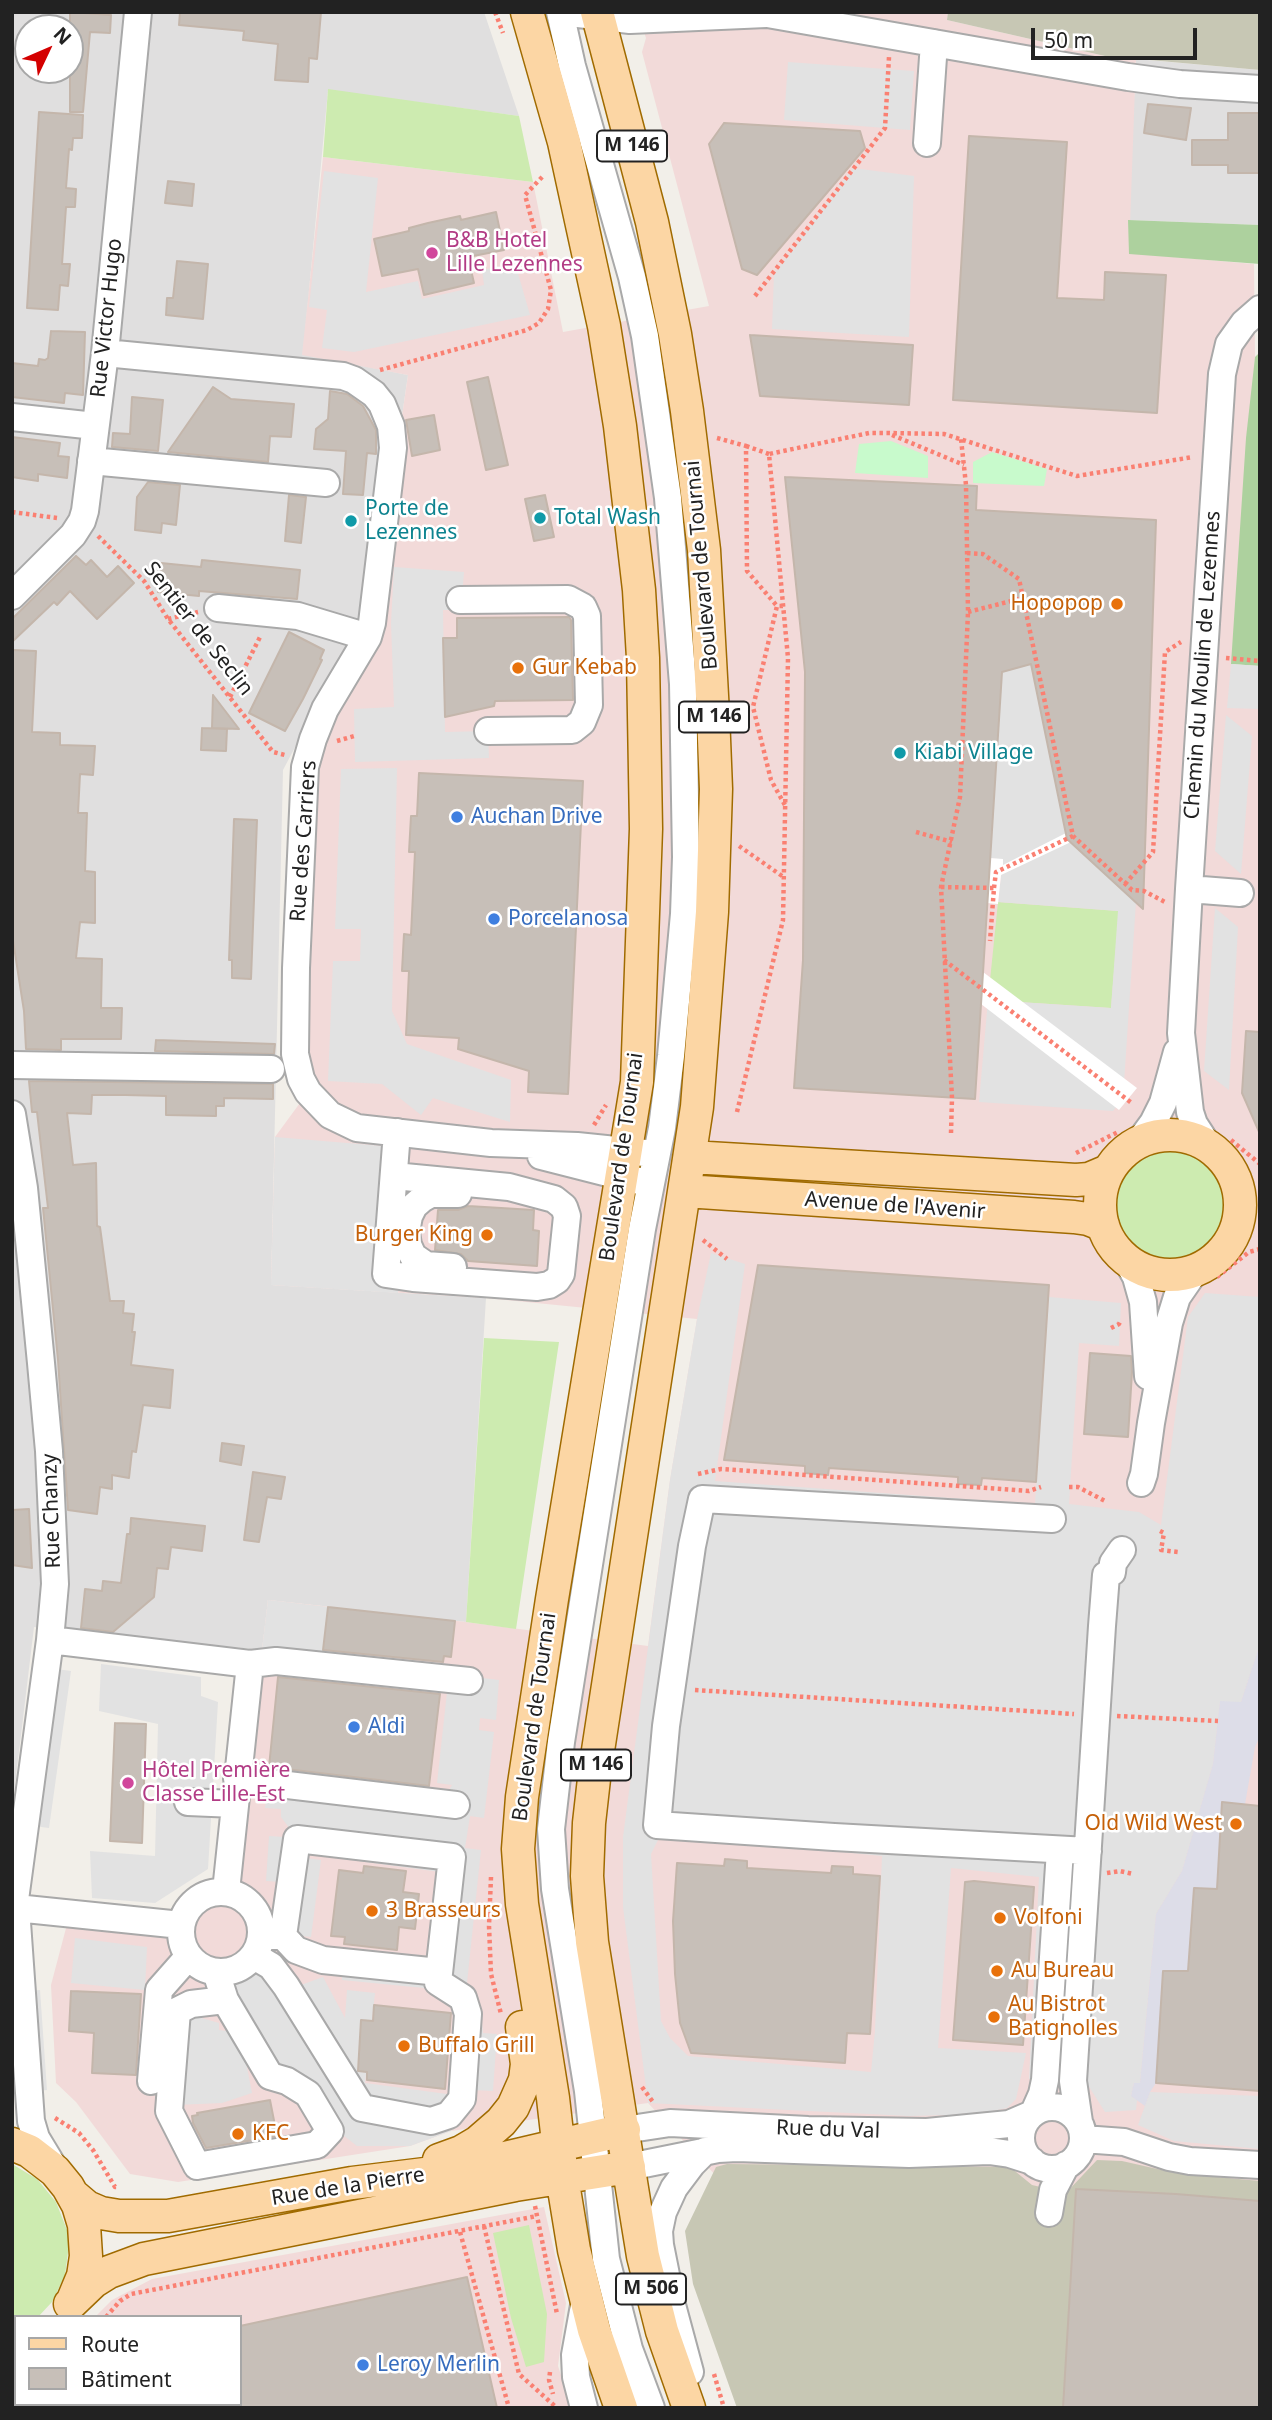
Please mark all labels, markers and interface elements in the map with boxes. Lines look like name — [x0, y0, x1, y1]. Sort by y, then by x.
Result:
north arrow — [14, 14, 84, 84]
scale bar — [1034, 14, 1200, 58]
text: N — [48, 21, 77, 50]
text: 50 m — [1044, 26, 1093, 54]
road number: M 146 — [597, 130, 667, 162]
place label: B&B Hotel Lille Lezennes — [446, 228, 583, 278]
street label: Rue Victor Hugo — [86, 237, 128, 399]
marker: B&B Hotel Lille Lezennes — [424, 245, 440, 261]
street label: Boulevard de Tournai — [680, 459, 724, 671]
place label: Porte de Lezennes — [365, 496, 457, 546]
place label: Total Wash — [554, 505, 661, 531]
marker: Total Wash — [532, 510, 548, 526]
street label: Chemin du Moulin de Lezennes — [1180, 510, 1226, 820]
marker: Porte de Lezennes — [343, 513, 359, 529]
street label: Sentier de Seclin — [138, 557, 258, 701]
place label: Hopopop — [1011, 591, 1103, 617]
marker: Hopopop — [1109, 596, 1125, 612]
place label: Gur Kebab — [532, 655, 637, 681]
marker: Gur Kebab — [510, 660, 526, 676]
road number: M 146 — [679, 702, 749, 732]
place label: Kiabi Village — [914, 740, 1033, 766]
marker: Kiabi Village — [892, 745, 908, 761]
street label: Rue des Carriers — [286, 759, 322, 923]
place label: Auchan Drive — [471, 804, 603, 830]
marker: Auchan Drive — [449, 809, 465, 825]
place label: Porcelanosa — [508, 906, 628, 932]
marker: Porcelanosa — [486, 911, 502, 927]
street label: Boulevard de Tournai — [595, 1051, 649, 1263]
street label: Avenue de l'Avenir — [804, 1187, 986, 1225]
place label: Burger King — [355, 1222, 473, 1248]
marker: Burger King — [479, 1227, 495, 1243]
street label: Rue Chanzy — [37, 1453, 67, 1569]
street label: Boulevard de Tournai — [508, 1611, 562, 1823]
place label: Aldi — [368, 1714, 405, 1740]
marker: Aldi — [346, 1719, 362, 1735]
road number: M 146 — [561, 1750, 631, 1780]
place label: Hôtel Première Classe Lille-Est — [142, 1758, 290, 1808]
marker: Hôtel Première Classe Lille-Est — [120, 1775, 136, 1791]
place label: Old Wild West — [1084, 1811, 1222, 1837]
marker: Old Wild West — [1228, 1816, 1244, 1832]
place label: 3 Brasseurs — [386, 1898, 501, 1924]
marker: 3 Brasseurs — [364, 1903, 380, 1919]
place label: Volfoni — [1014, 1905, 1083, 1931]
marker: Volfoni — [992, 1910, 1008, 1926]
place label: Au Bureau — [1011, 1958, 1114, 1984]
marker: Au Bureau — [989, 1963, 1005, 1979]
place label: Au Bistrot Batignolles — [1008, 1992, 1118, 2042]
marker: Au Bistrot Batignolles — [986, 2009, 1002, 2025]
place label: Buffalo Grill — [418, 2033, 535, 2059]
marker: Buffalo Grill — [396, 2038, 412, 2054]
street label: Rue du Val — [776, 2116, 880, 2144]
place label: KFC — [252, 2121, 289, 2147]
marker: KFC — [230, 2126, 246, 2142]
street label: Rue de la Pierre — [270, 2162, 426, 2212]
road number: M 506 — [616, 2274, 686, 2304]
legend — [14, 2315, 242, 2406]
text: Route — [81, 2330, 139, 2358]
place label: Leroy Merlin — [377, 2352, 500, 2378]
marker: Leroy Merlin — [355, 2357, 371, 2373]
text: Bâtiment — [81, 2365, 171, 2393]

